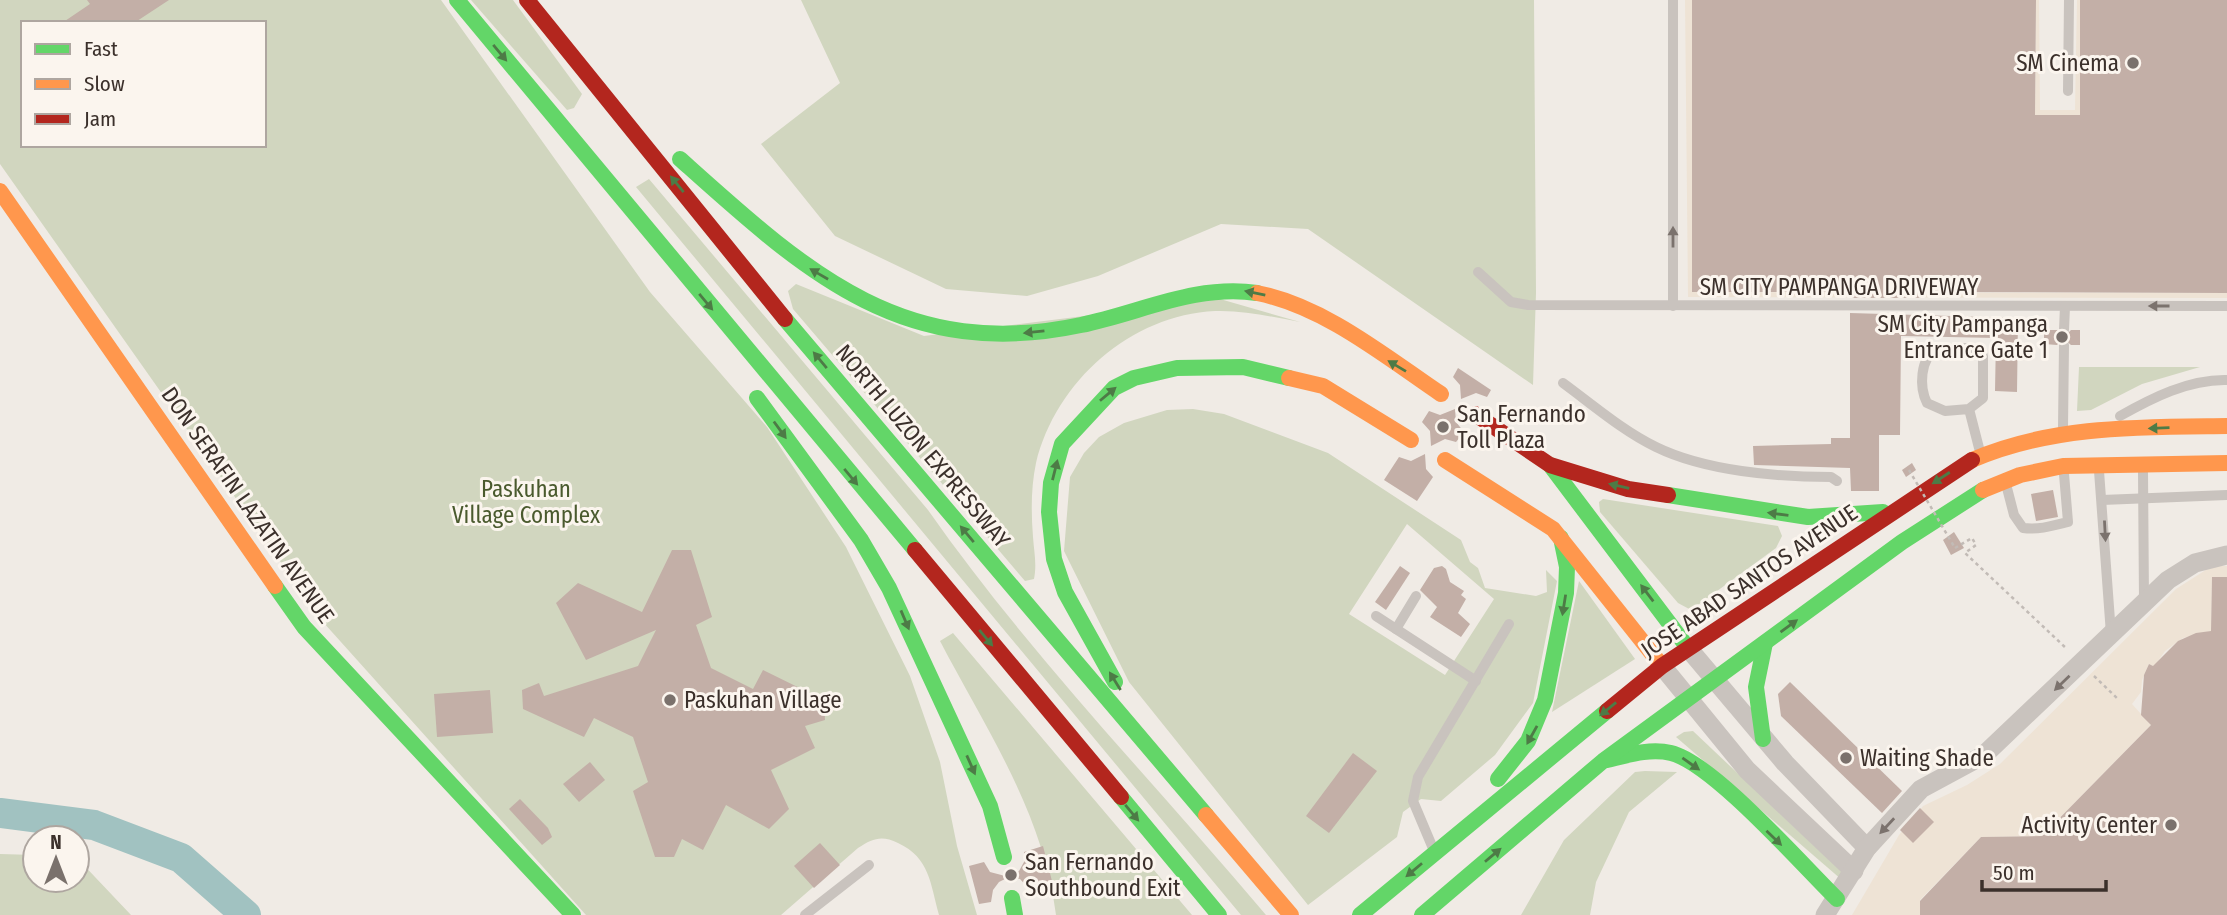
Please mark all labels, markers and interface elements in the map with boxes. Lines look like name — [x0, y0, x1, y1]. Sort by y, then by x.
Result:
legend — [21, 21, 266, 147]
text: Fast — [84, 36, 118, 62]
one-way arrow — [493, 43, 508, 61]
place label: SM Cinema — [2016, 49, 2119, 77]
marker: SM Cinema — [2125, 55, 2141, 71]
text: Slow — [84, 71, 125, 97]
text: Jam — [84, 106, 116, 132]
one-way arrow — [670, 175, 685, 192]
one-way arrow — [1667, 226, 1679, 248]
one-way arrow — [809, 268, 829, 280]
street label: SM CITY PAMPANGA DRIVEWAY — [1700, 273, 1979, 301]
one-way arrow — [1244, 288, 1266, 299]
one-way arrow — [699, 292, 714, 310]
one-way arrow — [2148, 300, 2170, 312]
place label: SM City Pampanga Entrance Gate 1 — [1878, 310, 2048, 364]
one-way arrow — [1023, 327, 1045, 338]
marker: SM City Pampanga Entrance Gate 1 — [2054, 329, 2070, 345]
street label: NORTH LUZON EXPRESSWAY — [830, 339, 1017, 554]
one-way arrow — [813, 352, 828, 369]
one-way arrow — [1387, 359, 1406, 372]
street label: DON SERAFIN LAZATIN AVENUE — [156, 381, 340, 629]
one-way arrow — [1100, 387, 1117, 402]
place label: San Fernando Toll Plaza — [1457, 400, 1586, 454]
marker: San Fernando Toll Plaza — [1435, 419, 1451, 435]
one-way arrow — [773, 421, 787, 439]
one-way arrow — [2148, 423, 2170, 434]
one-way arrow — [1049, 459, 1060, 481]
one-way arrow — [844, 467, 859, 485]
one-way arrow — [1931, 472, 1950, 485]
park label: Paskuhan Village Complex — [452, 475, 600, 529]
one-way arrow — [1608, 481, 1630, 492]
street label: JOSE ABAD SANTOS AVENUE — [1636, 498, 1862, 664]
one-way arrow — [1766, 508, 1788, 519]
one-way arrow — [2100, 521, 2111, 543]
one-way arrow — [960, 526, 975, 543]
one-way arrow — [1639, 585, 1654, 603]
one-way arrow — [1558, 594, 1569, 616]
one-way arrow — [899, 610, 911, 630]
one-way arrow — [1780, 619, 1798, 633]
one-way arrow — [978, 630, 993, 647]
one-way arrow — [1108, 672, 1121, 691]
one-way arrow — [2054, 675, 2071, 691]
place label: Paskuhan Village — [684, 686, 842, 714]
marker: Paskuhan Village — [662, 692, 678, 708]
one-way arrow — [1600, 701, 1617, 716]
one-way arrow — [1526, 725, 1537, 745]
place label: Waiting Shade — [1860, 744, 1994, 772]
marker: Waiting Shade — [1838, 750, 1854, 766]
one-way arrow — [965, 755, 977, 775]
one-way arrow — [1682, 757, 1700, 771]
one-way arrow — [1124, 804, 1139, 821]
place label: Activity Center — [2021, 811, 2157, 839]
one-way arrow — [1880, 817, 1896, 834]
marker: Activity Center — [2163, 817, 2179, 833]
north arrow — [21, 824, 91, 894]
one-way arrow — [1765, 830, 1782, 846]
text: N — [50, 831, 62, 854]
place label: San Fernando Southbound Exit — [1025, 848, 1181, 902]
one-way arrow — [1484, 848, 1501, 863]
scale bar — [1982, 848, 2106, 892]
text: 50 m — [1993, 860, 2035, 886]
one-way arrow — [1406, 862, 1424, 877]
marker: San Fernando Southbound Exit — [1003, 867, 1019, 883]

